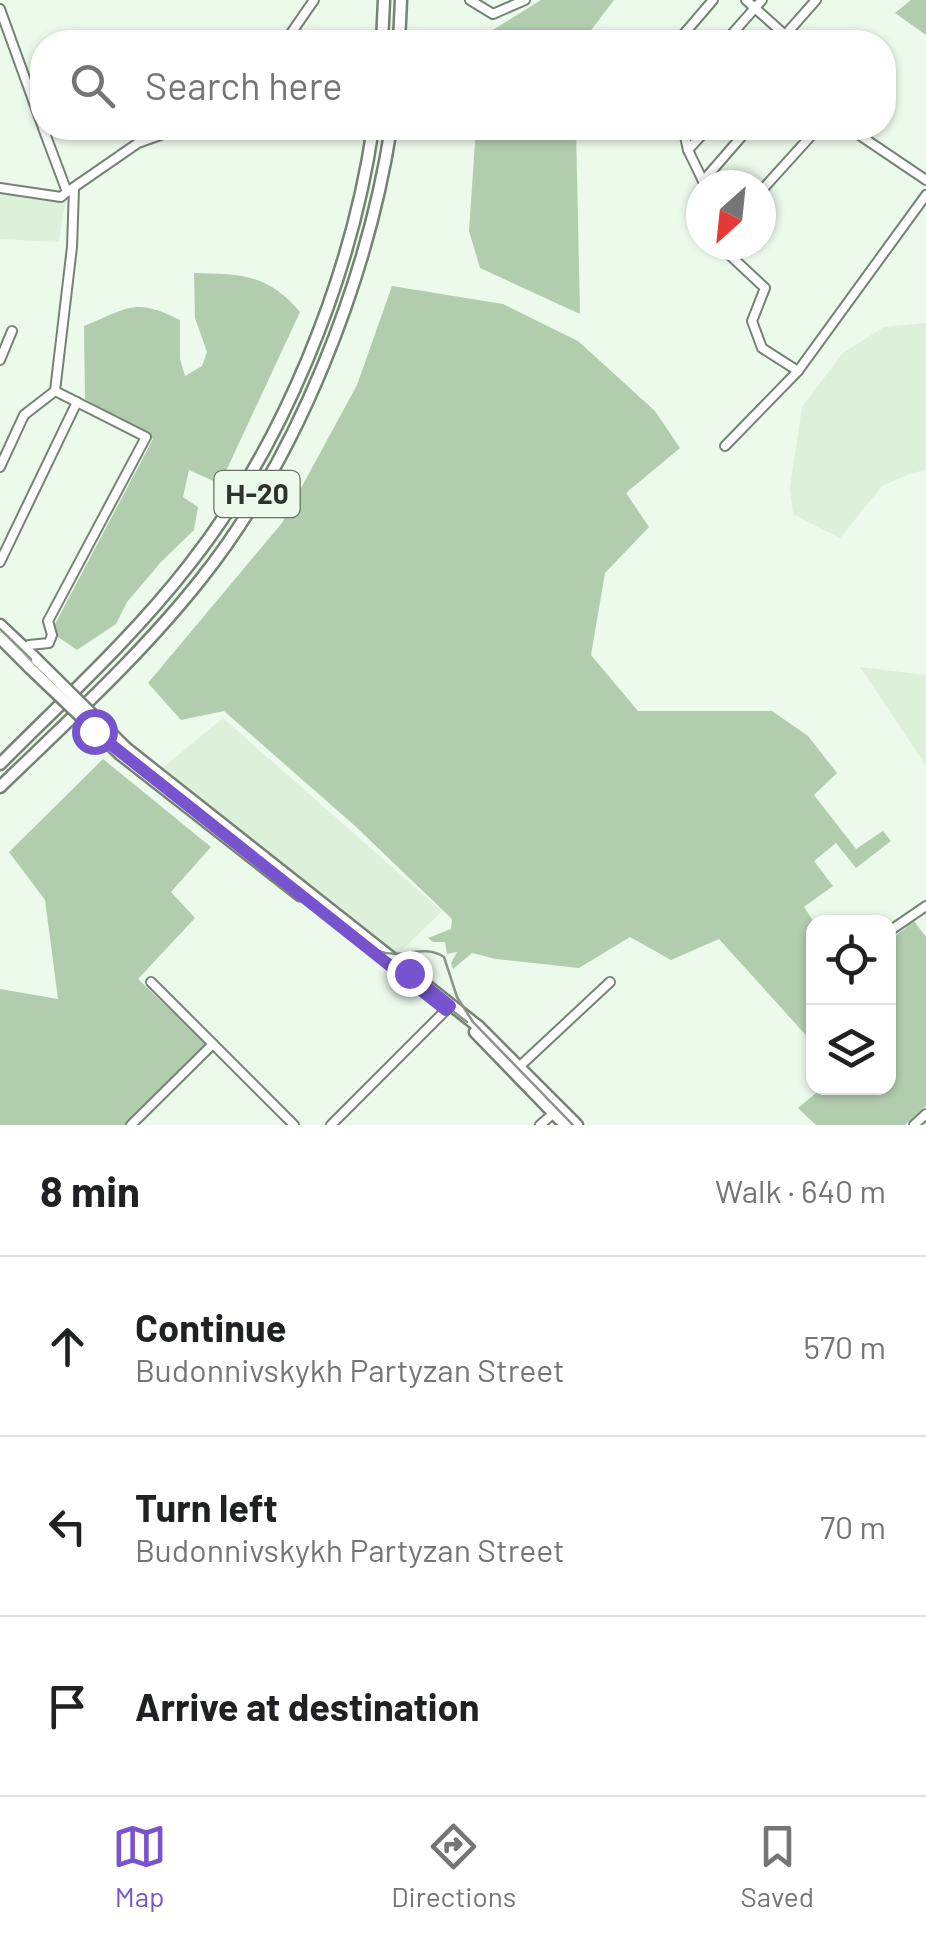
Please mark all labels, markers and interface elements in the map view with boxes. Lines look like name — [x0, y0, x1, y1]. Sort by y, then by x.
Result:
search box — [30, 30, 896, 140]
icon: search — [65, 58, 120, 113]
text: Search here — [145, 62, 343, 108]
north arrow — [686, 170, 776, 260]
road number: Н-20 — [214, 471, 300, 517]
route start — [72, 709, 118, 755]
map controls — [806, 915, 896, 1095]
button: locate — [806, 915, 896, 1005]
route end — [387, 951, 433, 997]
button: layers — [806, 1005, 896, 1095]
text: 8 min — [40, 1165, 140, 1215]
text: Walk · 640 m — [715, 1171, 886, 1209]
text: Continue — [135, 1304, 286, 1350]
icon: ahead — [40, 1319, 95, 1374]
text: 570 m — [803, 1327, 886, 1365]
text: Budonnivskykh Partyzan Street — [135, 1350, 565, 1388]
text: Turn left — [135, 1484, 278, 1530]
icon: left — [40, 1499, 95, 1554]
text: 70 m — [820, 1507, 886, 1545]
text: Budonnivskykh Partyzan Street — [135, 1530, 565, 1568]
icon: arrive — [40, 1679, 95, 1734]
text: Arrive at destination — [135, 1683, 480, 1729]
tab: Map — [112, 1819, 167, 1913]
tab: Directions — [391, 1819, 516, 1913]
tab: Saved — [740, 1819, 814, 1913]

